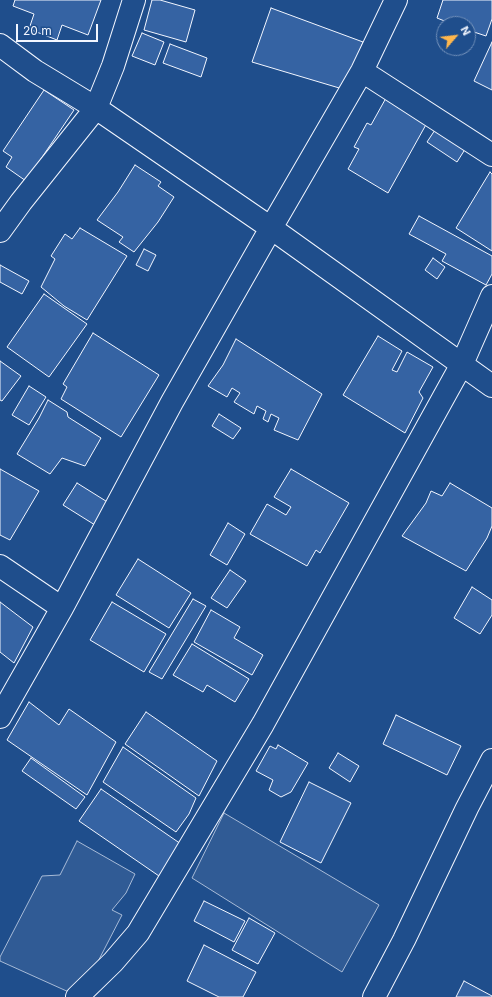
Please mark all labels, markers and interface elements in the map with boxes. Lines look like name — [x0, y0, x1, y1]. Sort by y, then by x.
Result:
scale bar — [18, 16, 100, 42]
north arrow — [436, 16, 476, 56]
text: 20 m — [23, 23, 52, 38]
text: N — [458, 24, 474, 38]

